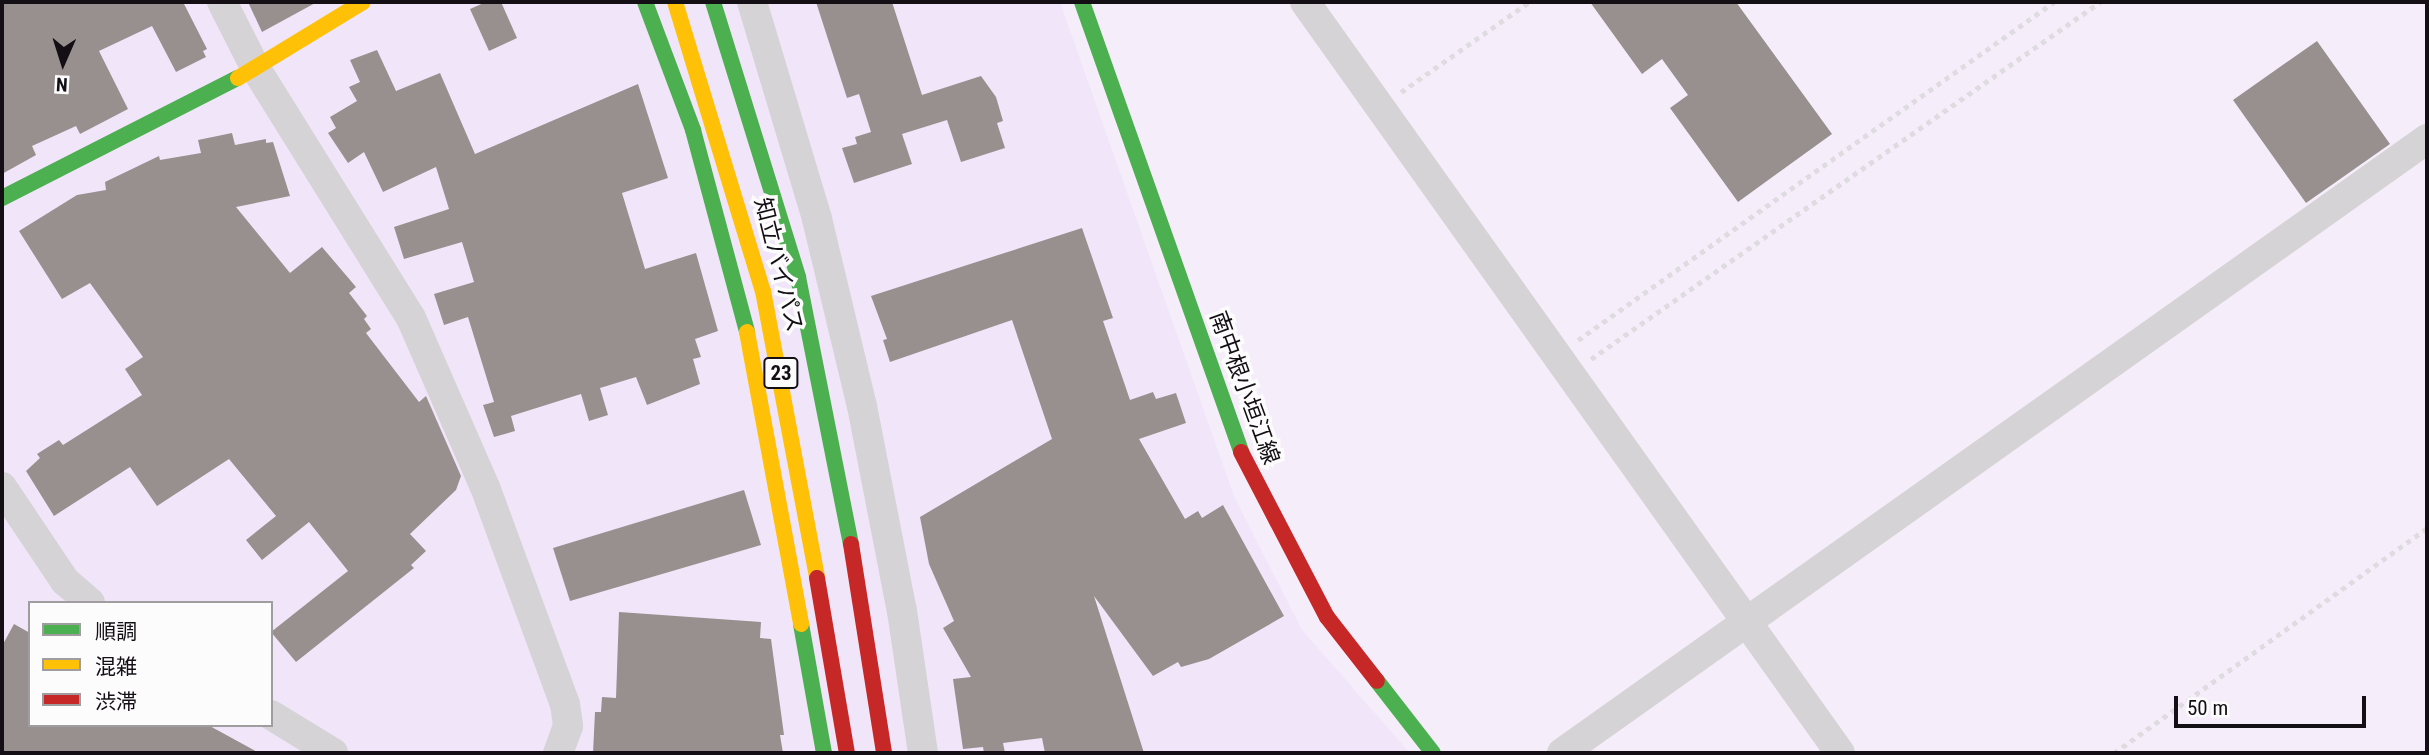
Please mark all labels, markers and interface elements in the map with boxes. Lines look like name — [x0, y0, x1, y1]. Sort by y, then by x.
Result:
north arrow — [28, 28, 98, 98]
text: N — [55, 73, 68, 96]
street label: 知立バイパス — [748, 195, 808, 335]
street label: 南中根小垣江線 — [1203, 308, 1285, 468]
road number: 23 — [762, 356, 800, 390]
legend — [28, 601, 273, 727]
text: 順調 — [95, 620, 137, 644]
text: 混雑 — [95, 655, 137, 679]
scale bar — [2177, 682, 2370, 726]
text: 渋滞 — [95, 690, 137, 714]
text: 50 m — [2187, 696, 2228, 720]

